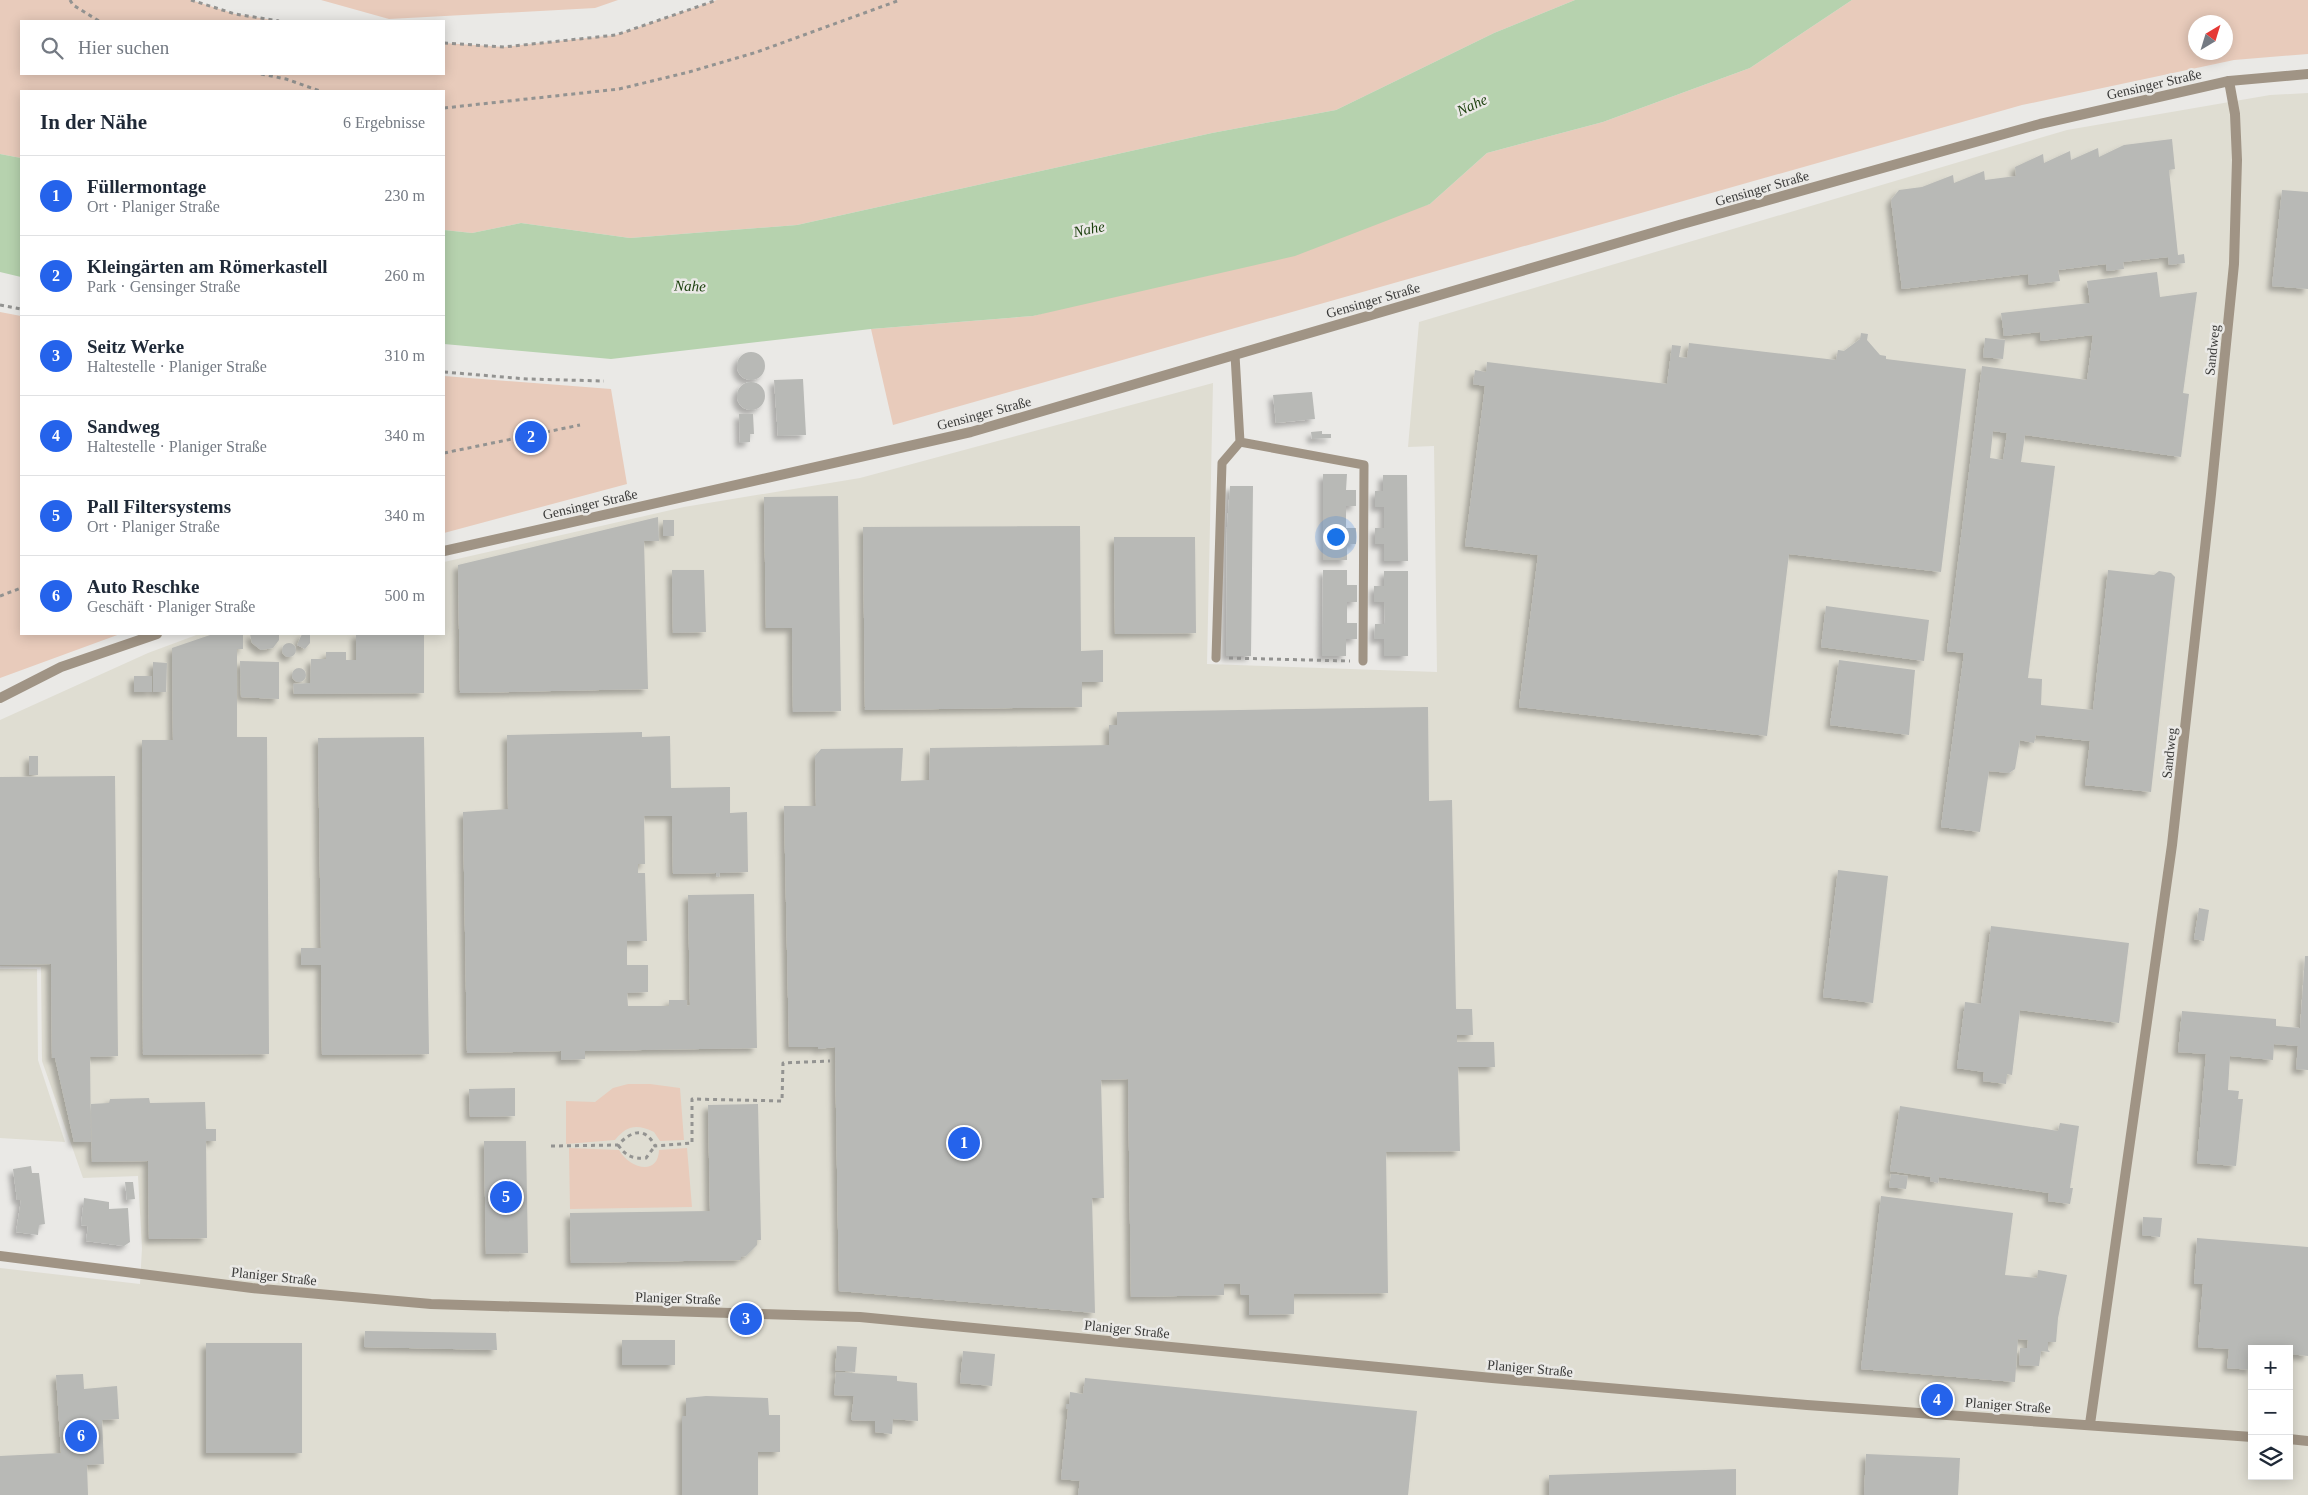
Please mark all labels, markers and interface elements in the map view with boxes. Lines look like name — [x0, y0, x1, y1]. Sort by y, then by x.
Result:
north arrow — [2188, 15, 2233, 60]
search box — [20, 20, 445, 75]
icon: search — [38, 34, 66, 62]
text: Hier suchen — [78, 37, 169, 58]
street label: Gensinger Straße — [2105, 66, 2203, 103]
water label: Nahe — [1453, 91, 1490, 119]
text: In der Nähe — [40, 110, 147, 134]
text: 6 Ergebnisse — [343, 114, 425, 131]
street label: Gensinger Straße — [1714, 168, 1811, 209]
text: Füllermontage — [87, 176, 206, 197]
text: 1 — [52, 187, 60, 204]
text: 230 m — [385, 187, 425, 204]
text: Ort · Planiger Straße — [87, 198, 220, 215]
water label: Nahe — [1071, 218, 1106, 240]
text: Kleingärten am Römerkastell — [87, 256, 328, 277]
text: 2 — [52, 267, 60, 284]
text: 260 m — [385, 267, 425, 284]
water label: Nahe — [673, 277, 706, 295]
text: Park · Gensinger Straße — [87, 278, 240, 295]
street label: Gensinger Straße — [1325, 280, 1422, 321]
street label: Sandweg — [2202, 324, 2223, 376]
text: Seitz Werke — [87, 336, 184, 357]
text: 3 — [52, 347, 60, 364]
text: 310 m — [385, 347, 425, 364]
text: Haltestelle · Planiger Straße — [87, 358, 267, 375]
street label: Gensinger Straße — [935, 394, 1033, 433]
text: Sandweg — [87, 416, 160, 437]
pin: 2 — [515, 418, 547, 456]
text: 4 — [52, 427, 60, 444]
text: 340 m — [385, 427, 425, 444]
text: Haltestelle · Planiger Straße — [87, 438, 267, 455]
street label: Gensinger Straße — [541, 486, 639, 523]
text: Pall Filtersystems — [87, 496, 231, 517]
text: 5 — [52, 507, 60, 524]
text: 340 m — [385, 507, 425, 524]
text: Ort · Planiger Straße — [87, 518, 220, 535]
your location — [1323, 524, 1349, 550]
text: Auto Reschke — [87, 576, 199, 597]
text: 6 — [52, 587, 60, 604]
text: 500 m — [385, 587, 425, 604]
text: Geschäft · Planiger Straße — [87, 598, 255, 615]
street label: Sandweg — [2159, 727, 2180, 779]
pin: 1 — [948, 1124, 980, 1162]
pin: 5 — [490, 1178, 522, 1216]
street label: Planiger Straße — [230, 1265, 317, 1288]
street label: Planiger Straße — [635, 1290, 721, 1307]
pin: 3 — [730, 1300, 762, 1338]
street label: Planiger Straße — [1083, 1318, 1170, 1341]
map controls — [2248, 1345, 2293, 1480]
button: + — [2248, 1345, 2293, 1390]
street label: Planiger Straße — [1487, 1357, 1573, 1380]
pin: 4 — [1921, 1381, 1953, 1419]
button: − — [2248, 1390, 2293, 1435]
street label: Planiger Straße — [1965, 1395, 2051, 1416]
pin: 6 — [65, 1417, 97, 1455]
button: layers — [2248, 1435, 2293, 1480]

